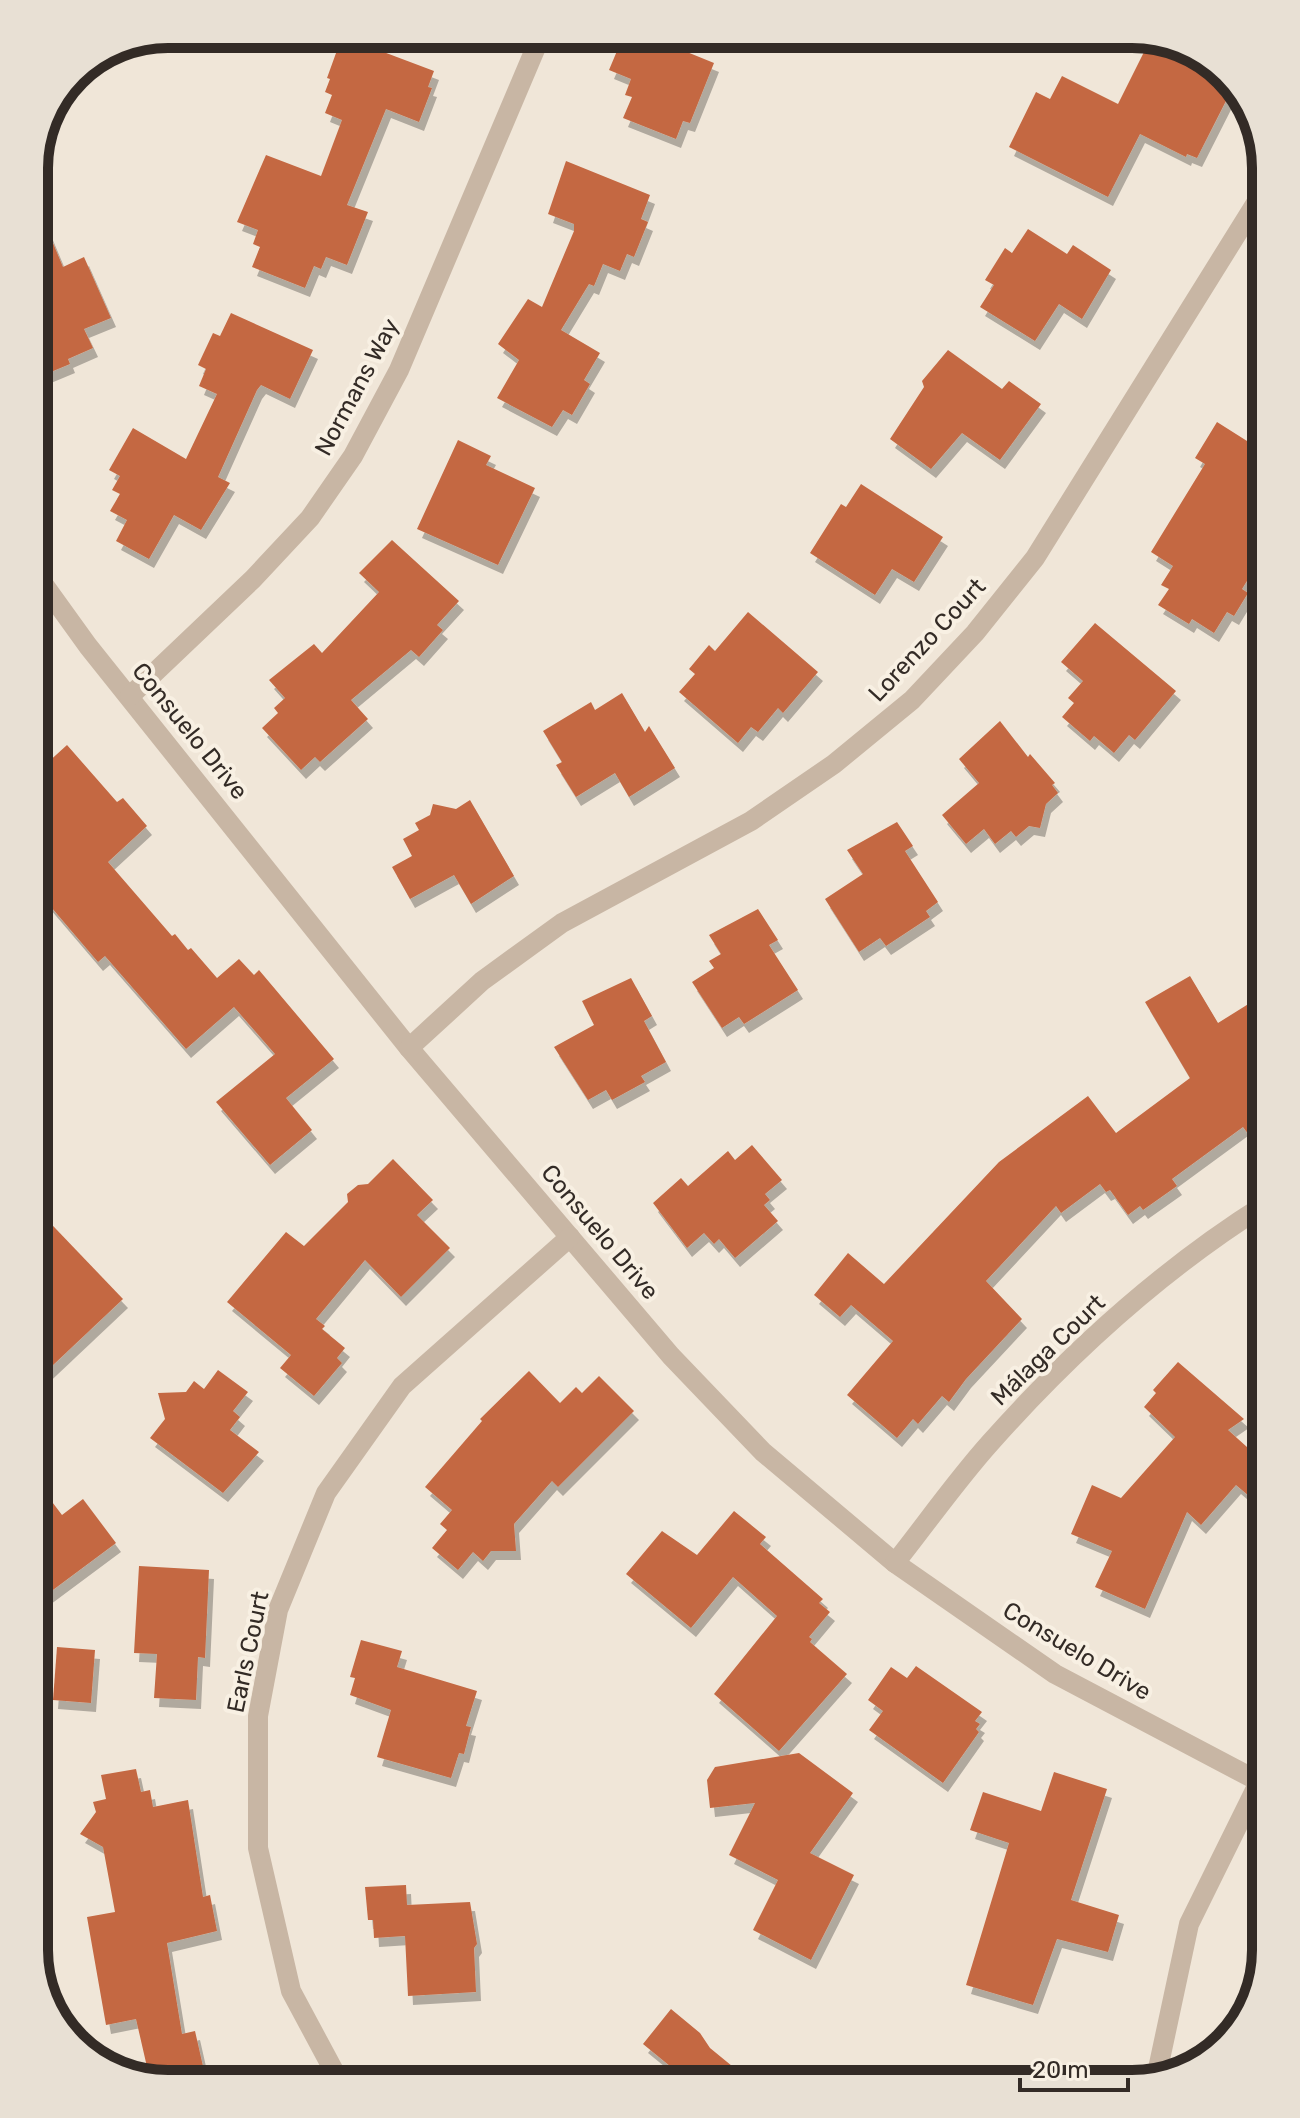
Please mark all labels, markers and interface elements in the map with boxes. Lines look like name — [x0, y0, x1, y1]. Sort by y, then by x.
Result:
street label: Normans Way — [309, 314, 405, 460]
street label: Lorenzo Court — [863, 573, 991, 707]
street label: Consuelo Drive — [126, 657, 254, 805]
street label: Consuelo Drive — [535, 1159, 665, 1305]
street label: Málaga Court — [985, 1289, 1111, 1411]
street label: Earls Court — [221, 1589, 275, 1715]
street label: Consuelo Drive — [998, 1596, 1156, 1706]
scale bar — [1020, 2042, 1128, 2092]
text: 20 m — [1032, 2056, 1089, 2084]

